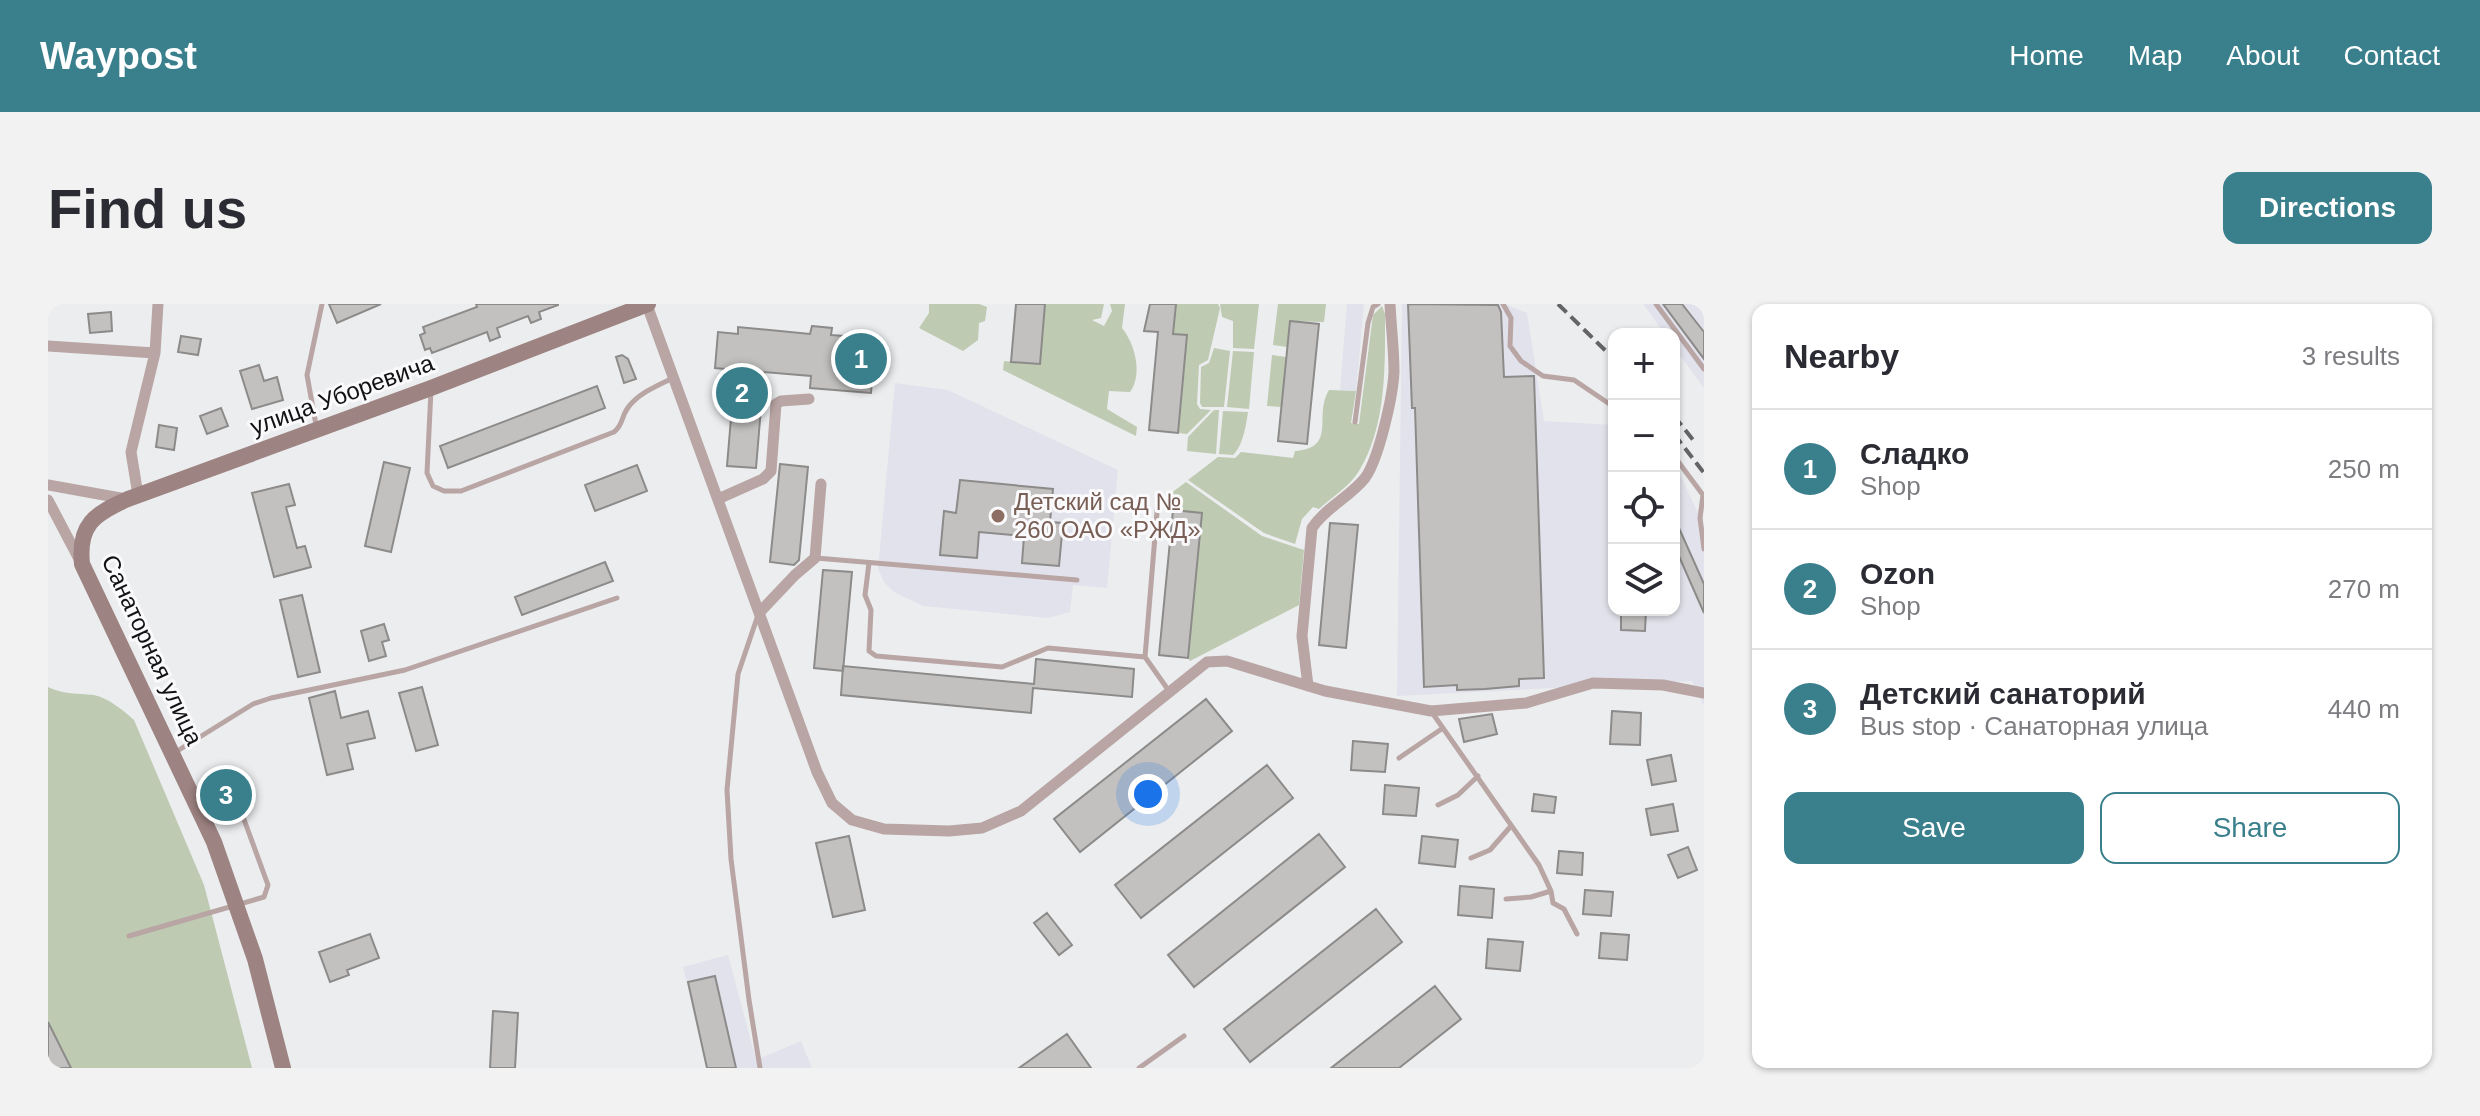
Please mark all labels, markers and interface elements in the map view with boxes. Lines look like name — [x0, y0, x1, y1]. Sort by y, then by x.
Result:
text: Waypost — [40, 35, 197, 77]
text: Home — [2009, 40, 2084, 71]
text: Map — [2128, 40, 2182, 71]
text: About — [2226, 40, 2300, 71]
text: Contact — [2344, 40, 2440, 71]
button: Directions — [2223, 172, 2432, 244]
text: Find us — [48, 177, 247, 240]
map controls — [1608, 328, 1680, 616]
button: + — [1608, 328, 1680, 400]
pin: 1 — [835, 329, 887, 389]
text: Nearby — [1784, 337, 1899, 375]
text: 3 results — [2302, 341, 2400, 371]
street label: улица Уборевича — [246, 349, 438, 440]
pin: 2 — [716, 363, 768, 423]
button: − — [1608, 400, 1680, 472]
text: Сладко — [1860, 437, 1969, 470]
text: 1 — [1803, 454, 1817, 484]
text: 250 m — [2328, 454, 2400, 484]
text: Shop — [1860, 471, 1921, 501]
button: locate — [1608, 472, 1680, 544]
place label: Детский сад № 260 ОАО «РЖД» — [1014, 488, 1201, 543]
marker: Детский сад № 260 ОАО «РЖД» — [989, 507, 1007, 525]
button: layers — [1608, 544, 1680, 616]
street label: Санаторная улица — [97, 550, 209, 750]
text: Ozon — [1860, 557, 1935, 590]
text: 2 — [1803, 574, 1817, 604]
text: 270 m — [2328, 574, 2400, 604]
text: Shop — [1860, 591, 1921, 621]
text: Детский санаторий — [1860, 677, 2146, 710]
text: 3 — [1803, 694, 1817, 724]
text: 440 m — [2328, 694, 2400, 724]
text: Bus stop · Санаторная улица — [1860, 711, 2208, 741]
pin: 3 — [200, 765, 252, 825]
your location — [1128, 774, 1168, 814]
button: Save — [1784, 792, 2084, 864]
button: Share — [2100, 792, 2400, 864]

